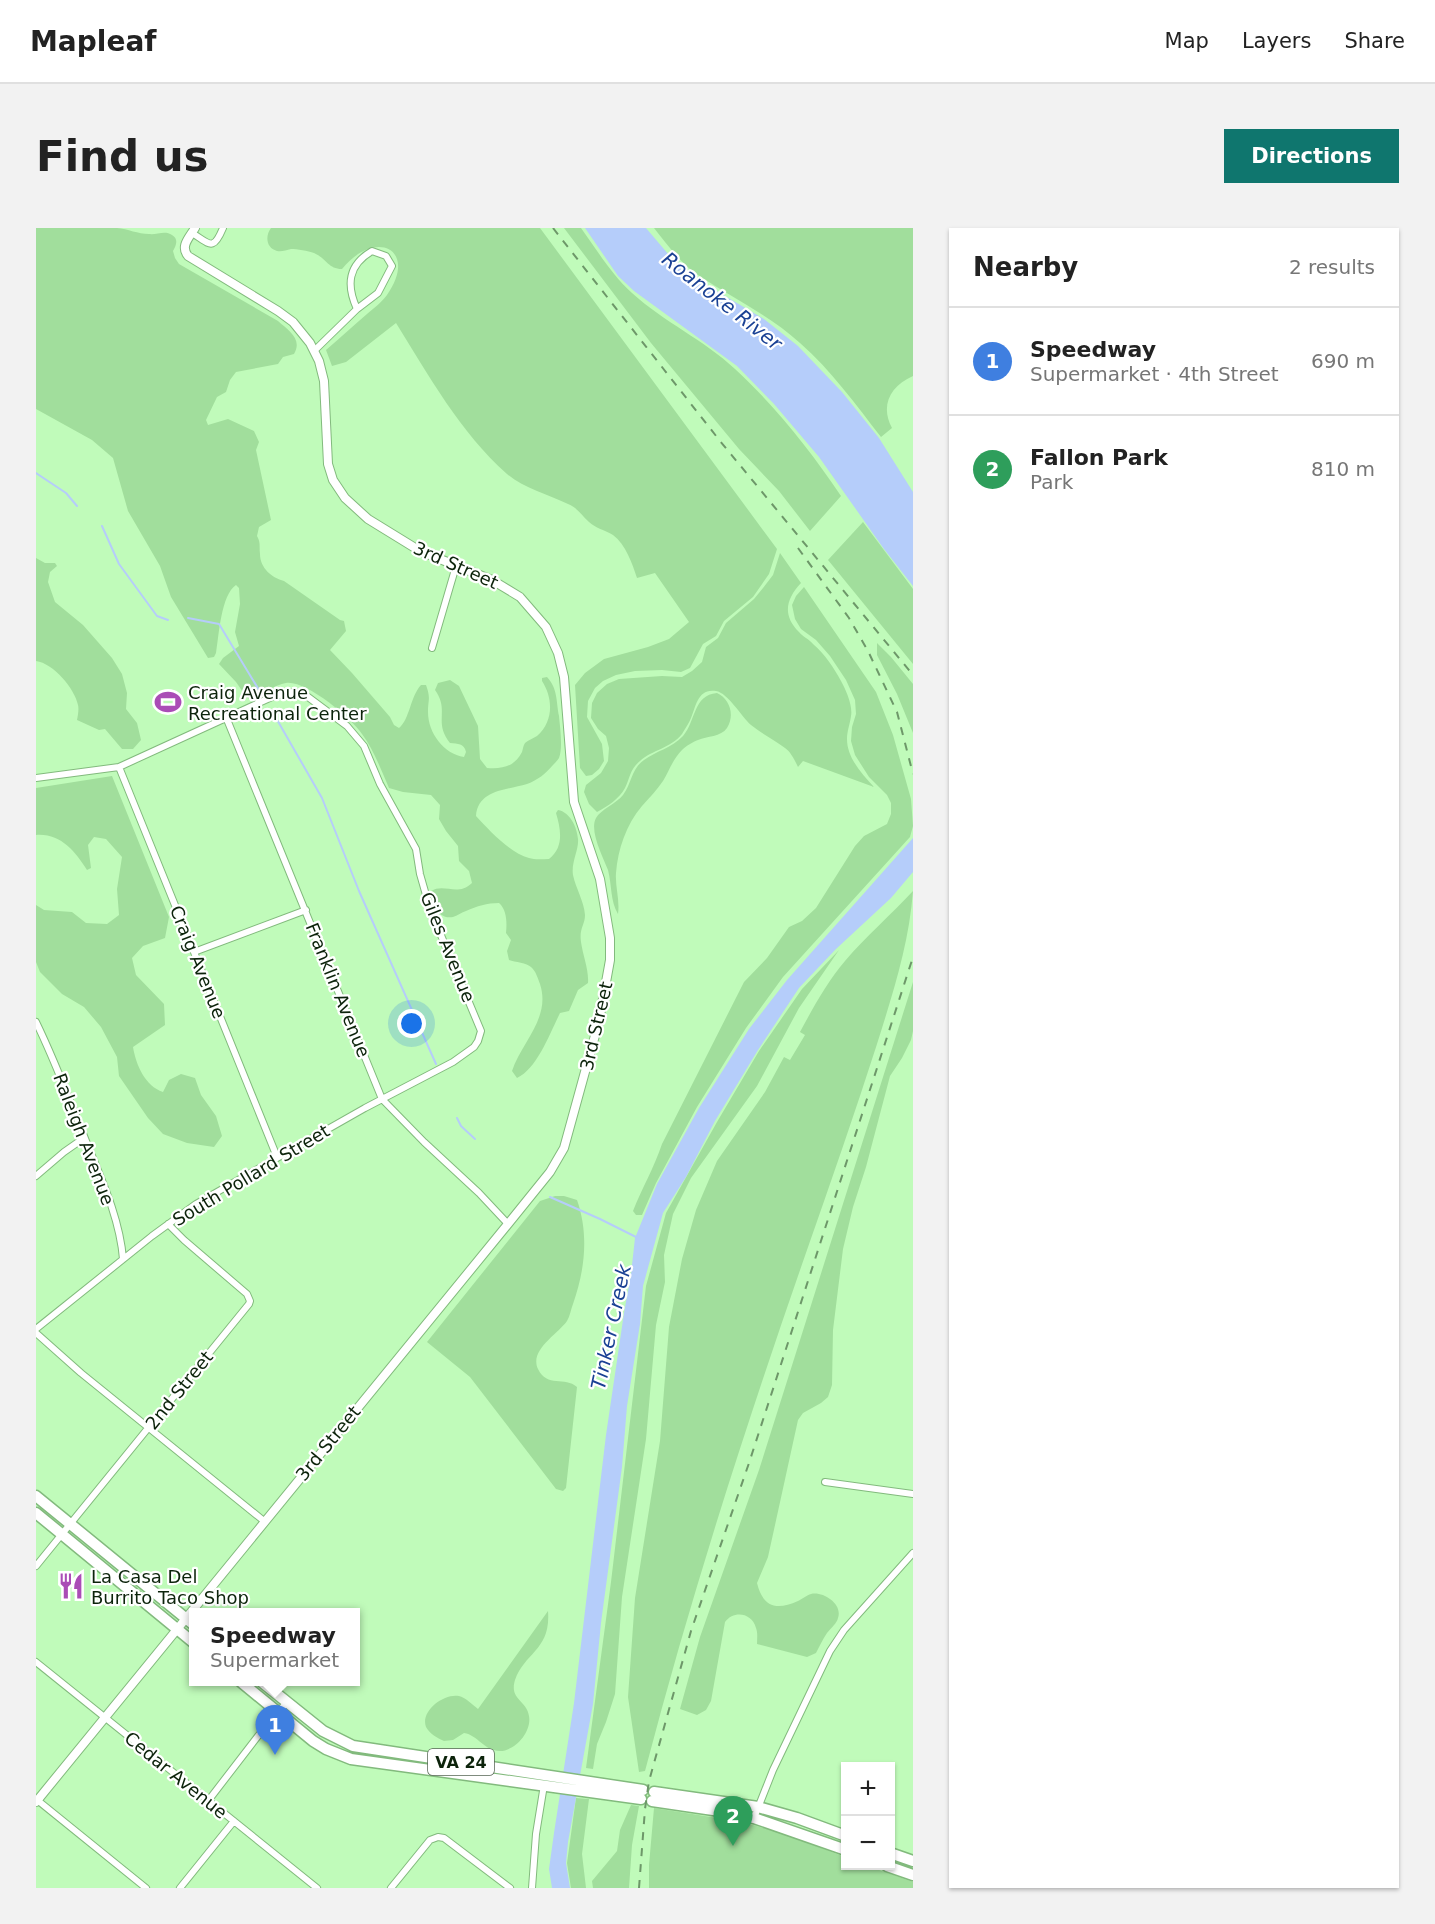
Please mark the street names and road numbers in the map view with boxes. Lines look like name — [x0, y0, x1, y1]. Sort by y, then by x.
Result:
street label: 3rd Street — [410, 537, 502, 593]
street label: Giles Avenue — [416, 889, 480, 1005]
street label: Craig Avenue — [166, 902, 230, 1022]
street label: Franklin Avenue — [301, 920, 375, 1060]
street label: 3rd Street — [576, 980, 616, 1072]
street label: Raleigh Avenue — [49, 1070, 119, 1208]
street label: South Pollard Street — [169, 1120, 333, 1230]
street label: 2nd Street — [141, 1347, 217, 1433]
street label: 3rd Street — [291, 1401, 365, 1485]
street label: Cedar Avenue — [120, 1727, 232, 1823]
road number: VA 24 — [428, 1749, 494, 1775]

